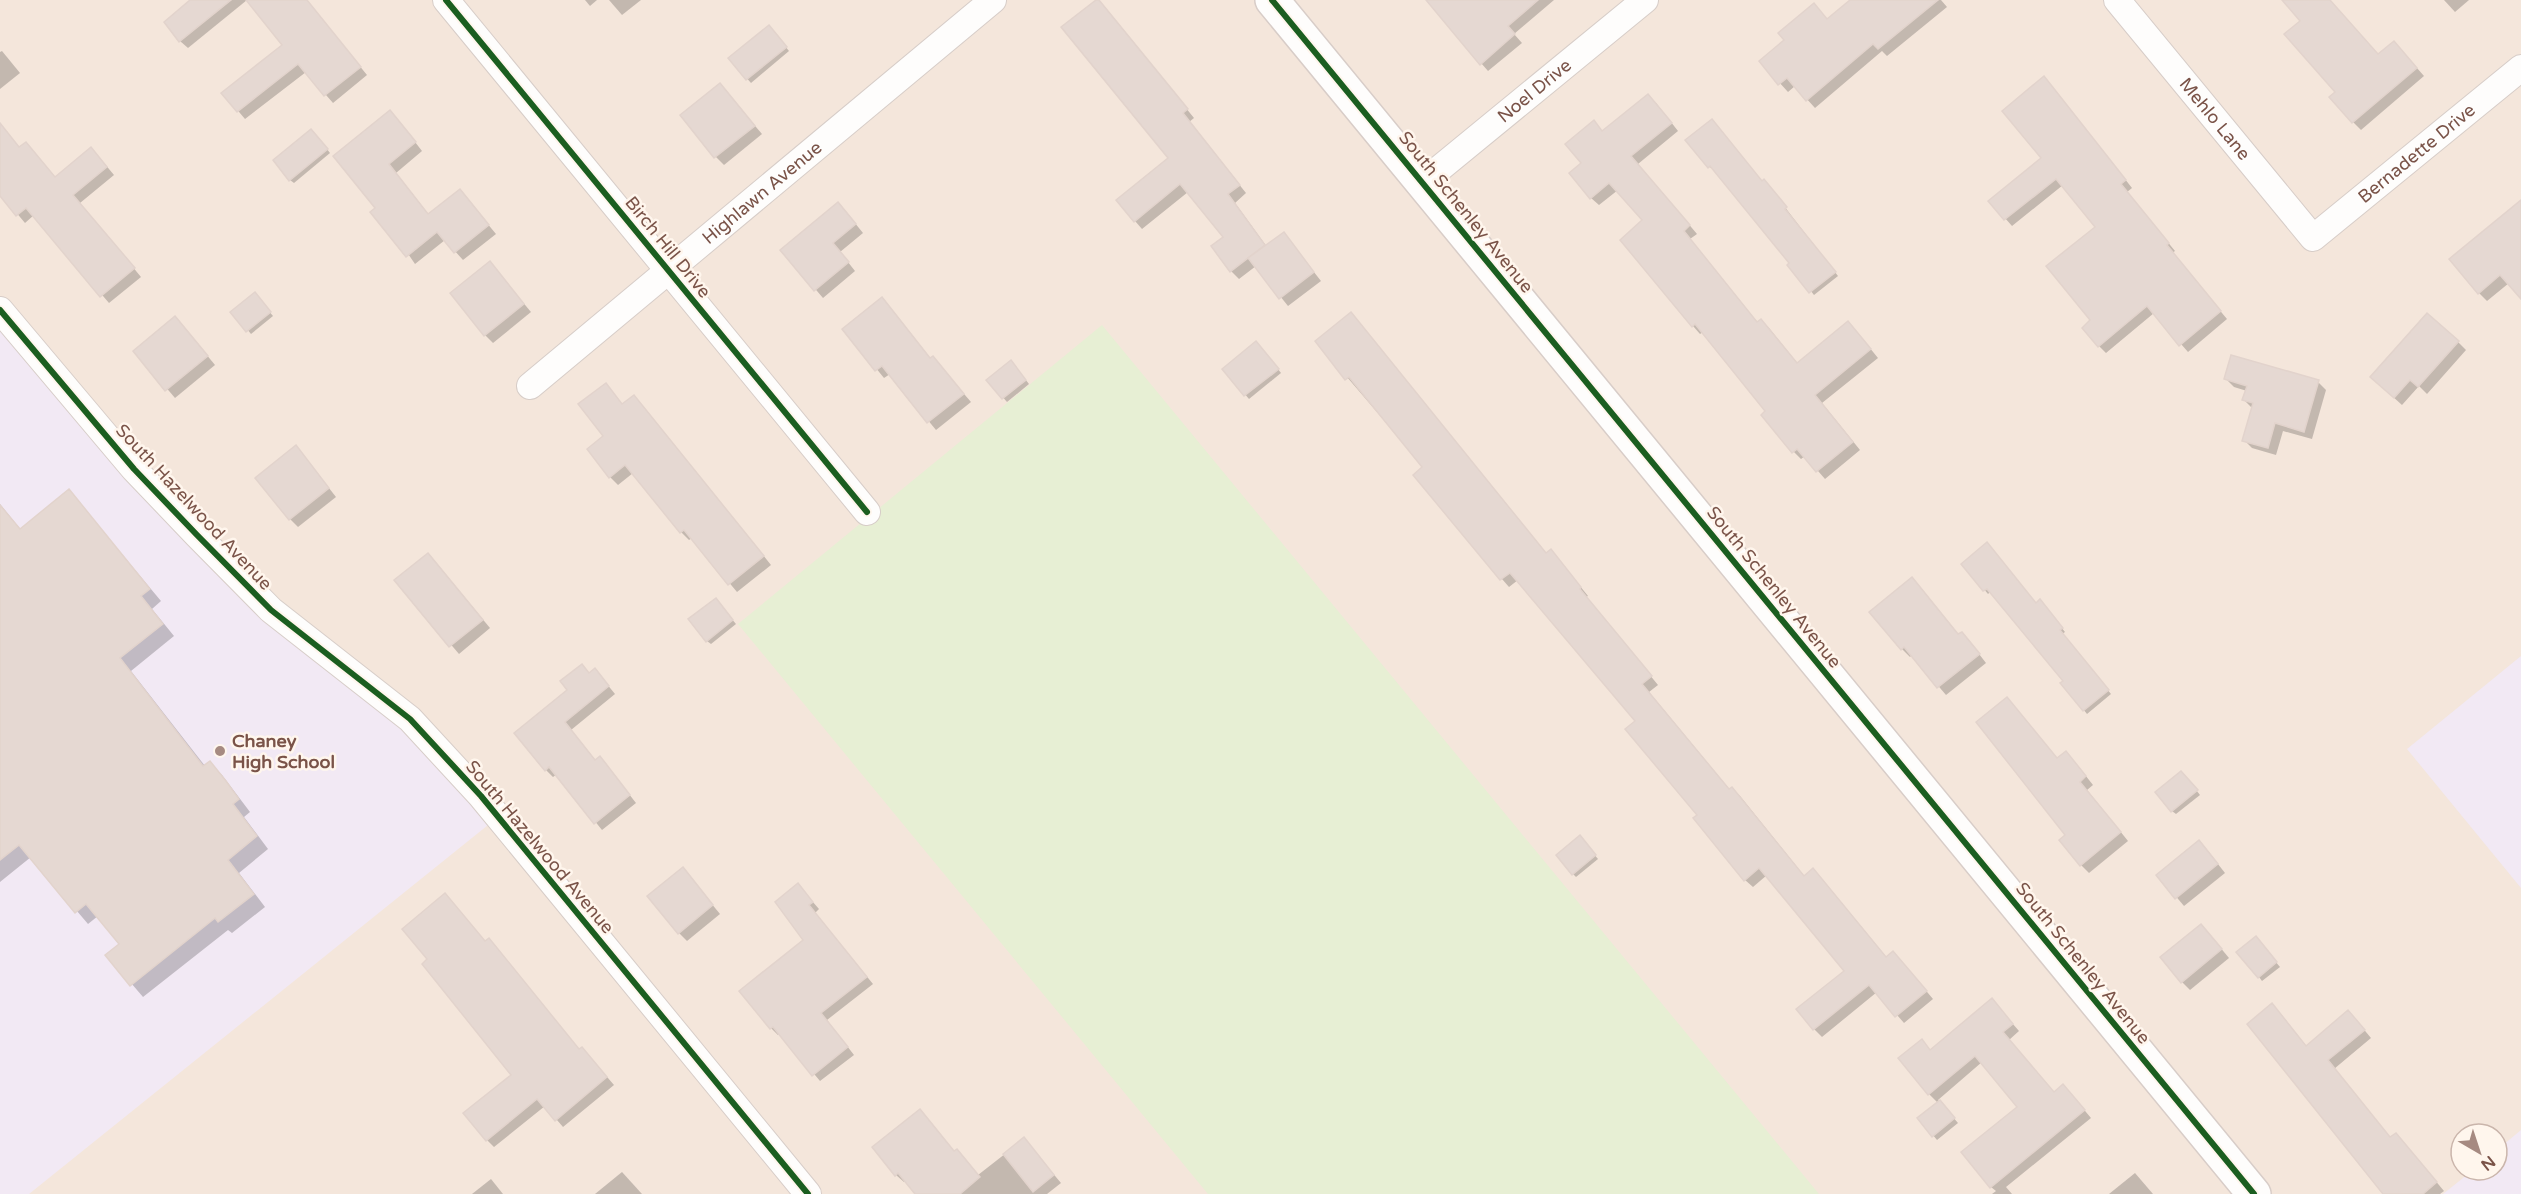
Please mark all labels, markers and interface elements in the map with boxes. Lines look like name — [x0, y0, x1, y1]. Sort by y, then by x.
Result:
street label: Noel Drive — [1493, 54, 1576, 127]
street label: Mehlo Lane — [2175, 73, 2255, 165]
street label: Bernadette Drive — [2353, 99, 2480, 208]
street label: South Schenley Avenue — [1394, 127, 1538, 297]
street label: Highlawn Avenue — [698, 136, 826, 249]
street label: Birch Hill Drive — [620, 192, 716, 302]
street label: South Hazelwood Avenue — [111, 419, 277, 595]
street label: South Schenley Avenue — [1702, 502, 1846, 672]
place label: Chaney High School — [232, 730, 335, 773]
marker: Chaney High School — [213, 744, 227, 758]
street label: South Hazelwood Avenue — [461, 756, 619, 938]
street label: South Schenley Avenue — [2011, 878, 2155, 1048]
north arrow — [2449, 1122, 2509, 1182]
text: N — [2477, 1151, 2499, 1175]

